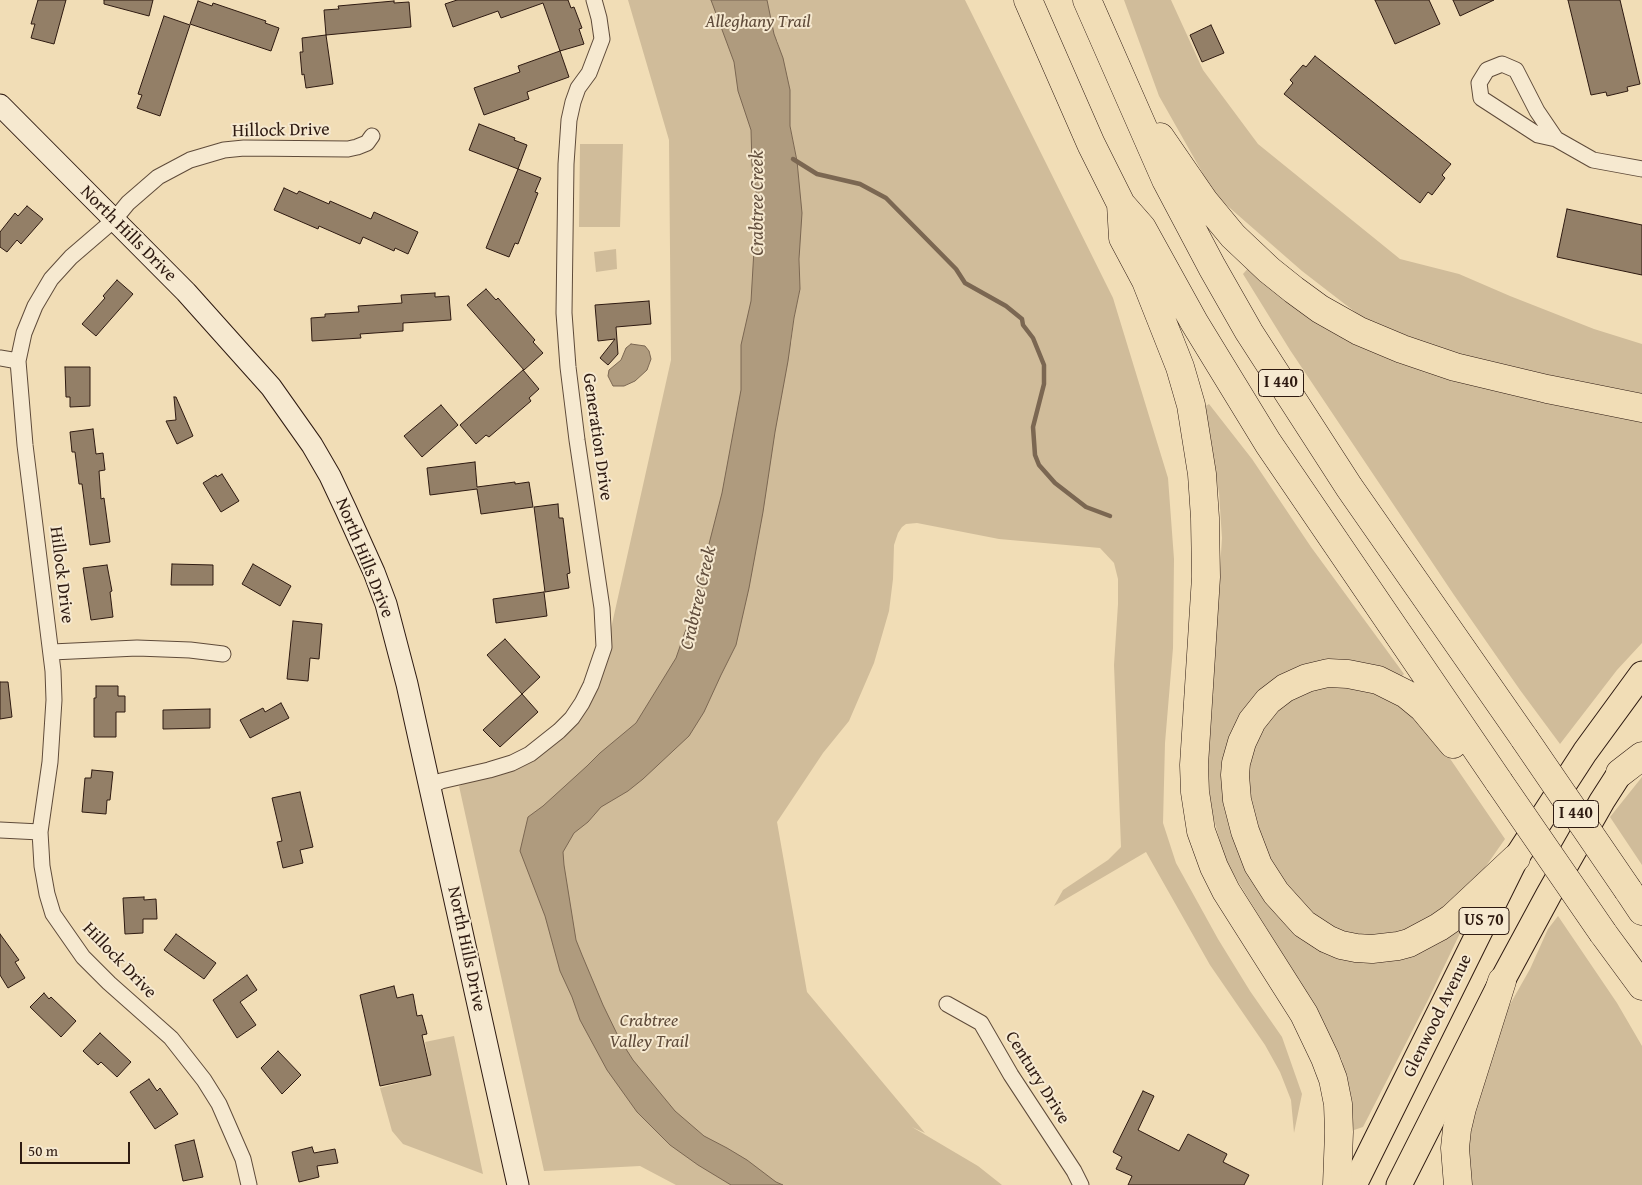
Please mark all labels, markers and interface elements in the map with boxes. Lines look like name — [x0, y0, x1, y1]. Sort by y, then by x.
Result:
park label: Alleghany Trail — [705, 11, 811, 33]
street label: Hillock Drive — [232, 119, 330, 143]
water label: Crabtree Creek — [747, 150, 769, 256]
street label: North Hills Drive — [75, 181, 181, 287]
road number: I 440 — [1258, 369, 1304, 396]
street label: Generation Drive — [577, 372, 617, 502]
street label: North Hills Drive — [330, 495, 398, 621]
street label: Hillock Drive — [44, 525, 78, 625]
water label: Crabtree Creek — [676, 544, 722, 652]
road number: I 440 — [1554, 801, 1598, 828]
street label: North Hills Drive — [442, 884, 490, 1014]
road number: US 70 — [1459, 908, 1509, 934]
street label: Hillock Drive — [77, 918, 161, 1004]
street label: Glenwood Avenue — [1399, 951, 1477, 1081]
park label: Crabtree Valley Trail — [609, 1010, 689, 1052]
street label: Century Drive — [1000, 1028, 1074, 1128]
scale bar — [22, 1132, 132, 1164]
text: 50 m — [28, 1140, 58, 1161]

